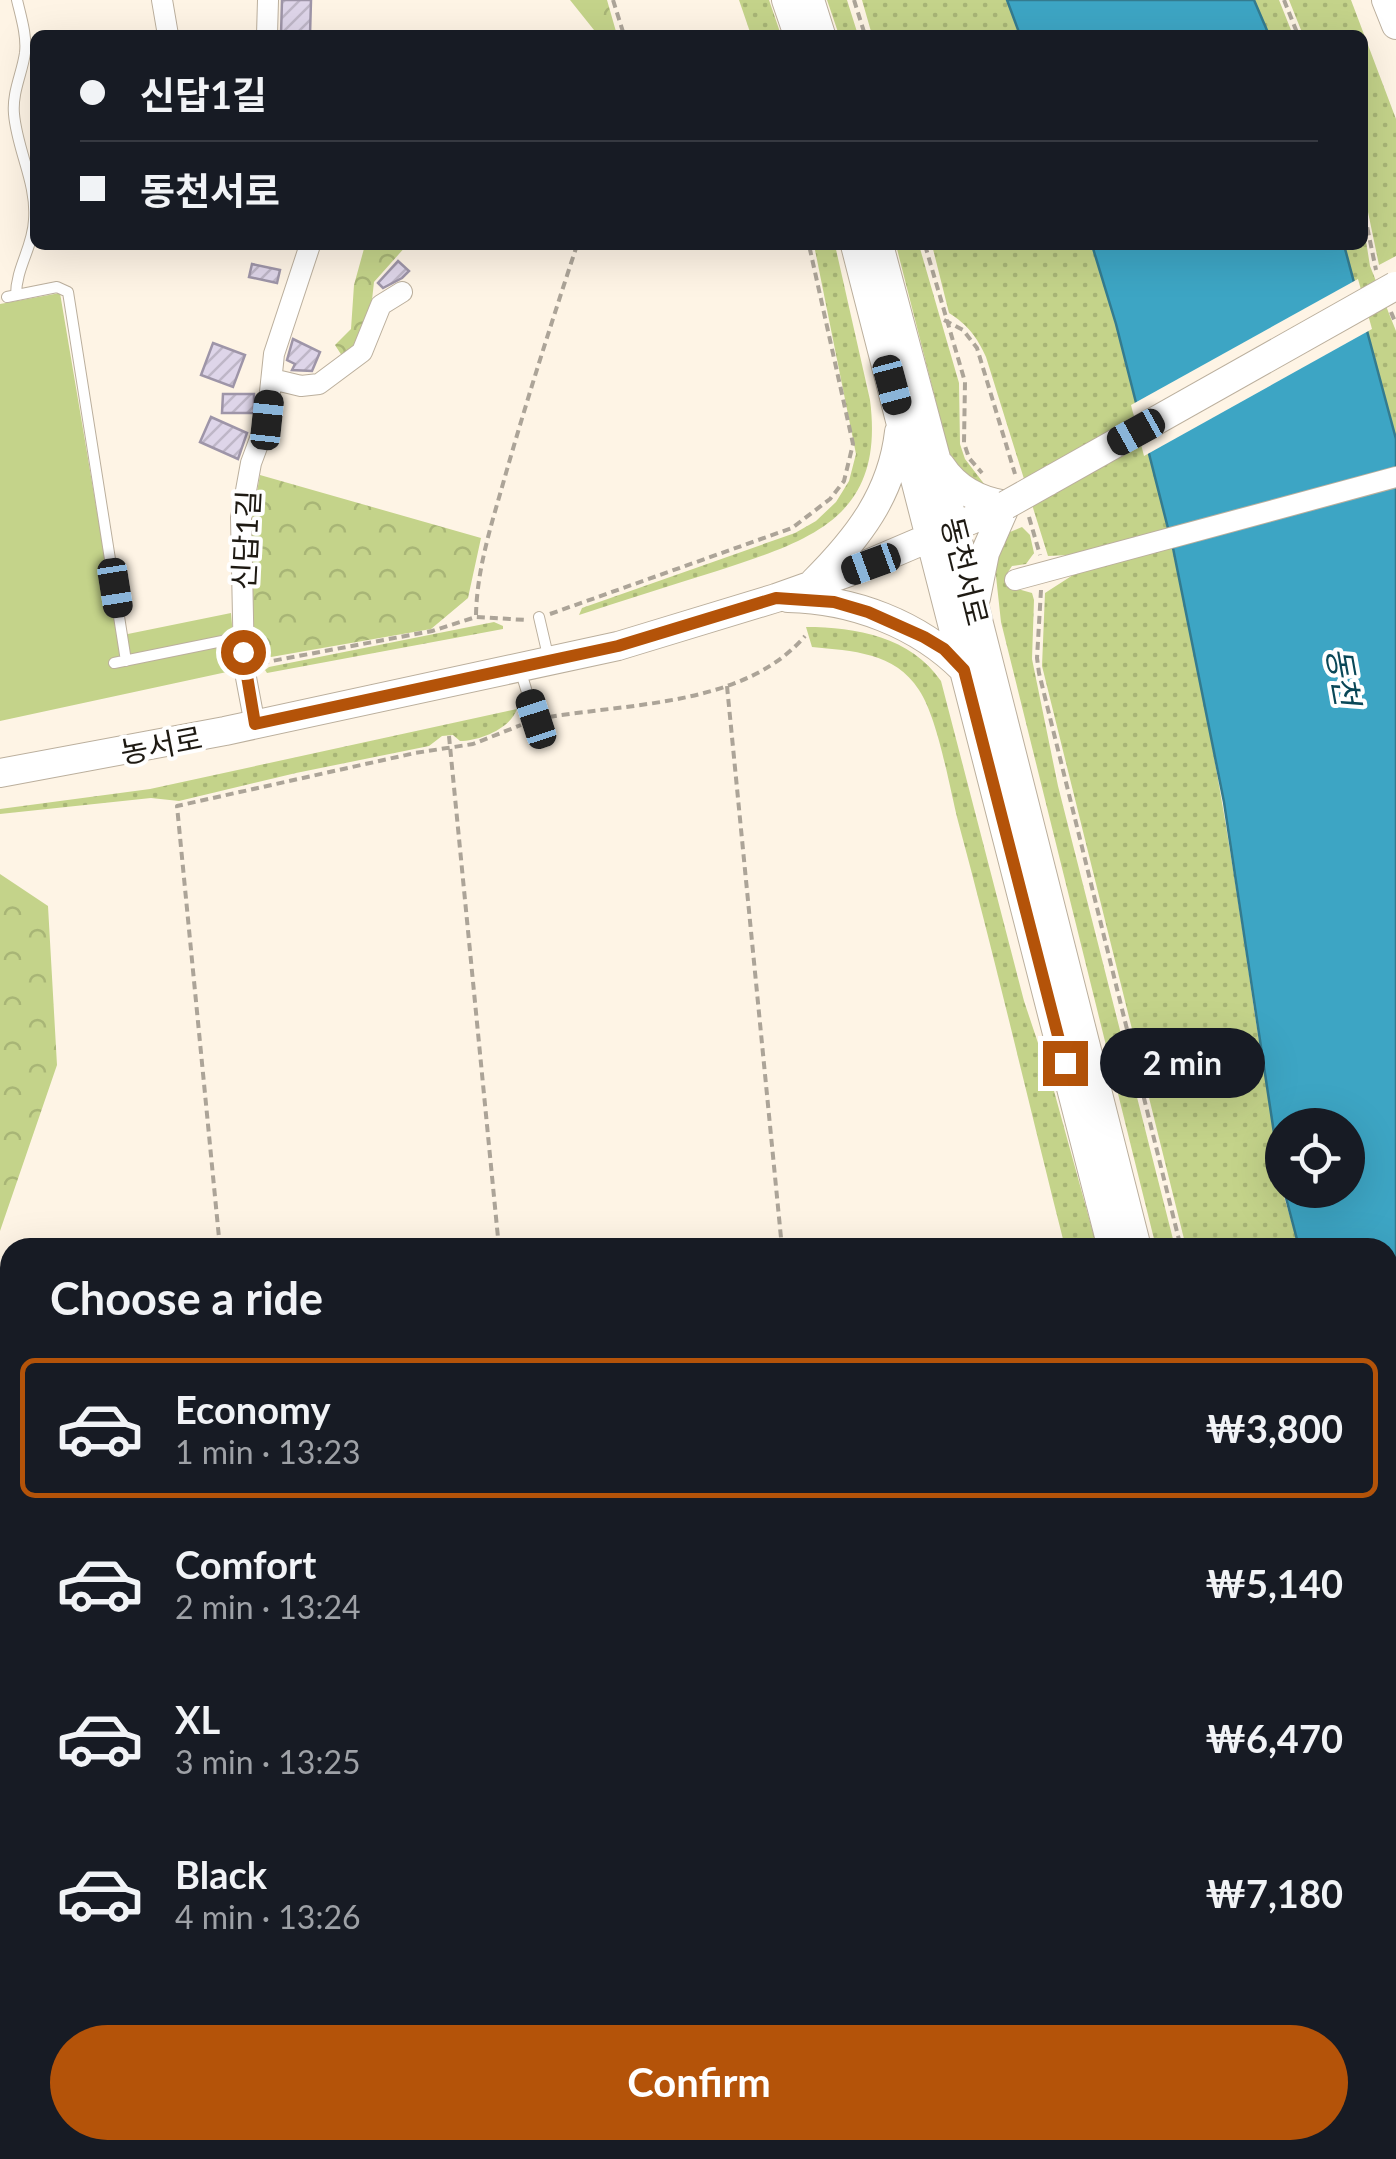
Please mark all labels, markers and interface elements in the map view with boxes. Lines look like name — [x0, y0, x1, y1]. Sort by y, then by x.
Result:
text: 신답1길 — [140, 71, 267, 117]
text: 동천서로 — [140, 167, 280, 213]
car — [870, 352, 914, 418]
car — [249, 389, 285, 451]
car — [1102, 404, 1170, 460]
street label: 신답1길 — [224, 489, 266, 591]
street label: 동천서로 — [935, 513, 997, 629]
car — [838, 540, 904, 588]
car — [95, 556, 135, 620]
route start — [221, 630, 266, 675]
water label: 동천 — [1320, 644, 1369, 712]
car — [512, 686, 560, 752]
street label: 농서로 — [117, 718, 205, 770]
callout: 2 min — [1100, 1028, 1265, 1098]
route end — [1043, 1041, 1088, 1086]
text: 2 min — [1143, 1043, 1222, 1082]
map controls — [1265, 1108, 1365, 1208]
button: locate — [1265, 1108, 1365, 1208]
text: Choose a ride — [50, 1271, 323, 1325]
icon: car — [55, 1383, 145, 1473]
text: Economy — [175, 1386, 330, 1432]
text: ₩3,800 — [1205, 1405, 1343, 1451]
text: 1 min · 13:23 — [175, 1432, 361, 1471]
icon: car — [55, 1538, 145, 1628]
text: Comfort — [175, 1541, 316, 1587]
text: ₩5,140 — [1205, 1560, 1343, 1606]
text: 2 min · 13:24 — [175, 1587, 361, 1626]
icon: car — [55, 1693, 145, 1783]
text: XL — [175, 1696, 220, 1742]
text: ₩6,470 — [1205, 1715, 1343, 1761]
text: 3 min · 13:25 — [175, 1742, 361, 1781]
icon: car — [55, 1848, 145, 1938]
text: Black — [175, 1851, 267, 1897]
text: ₩7,180 — [1205, 1870, 1343, 1916]
text: 4 min · 13:26 — [175, 1897, 361, 1936]
button: Confirm — [50, 2025, 1348, 2140]

